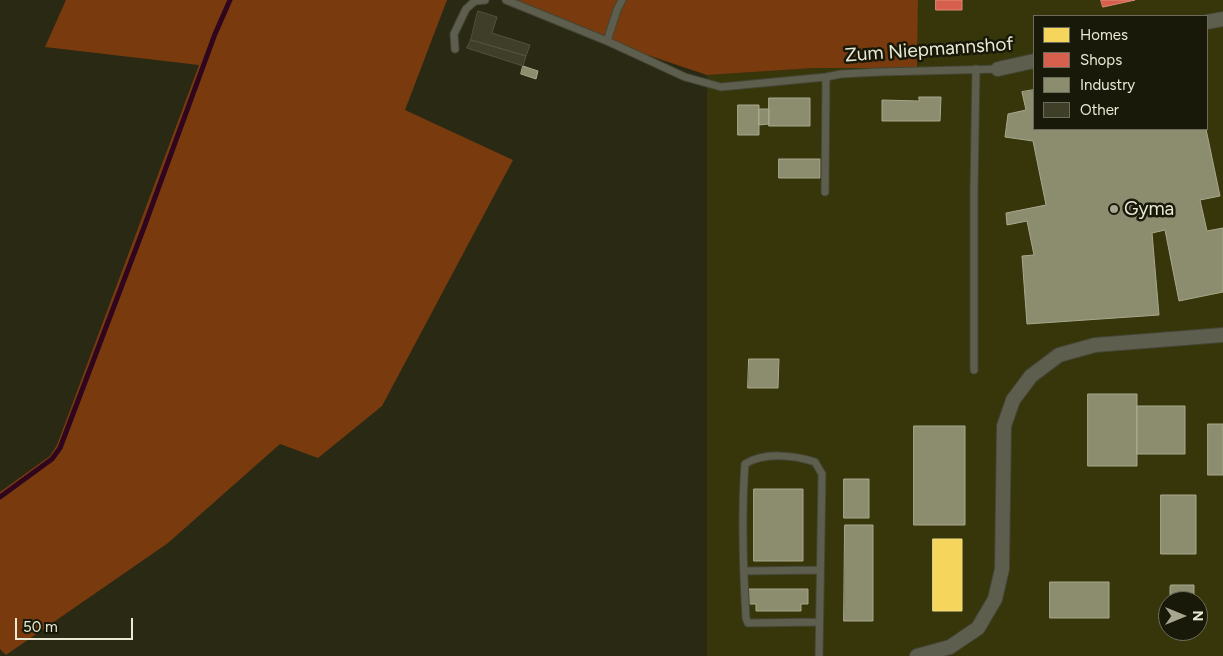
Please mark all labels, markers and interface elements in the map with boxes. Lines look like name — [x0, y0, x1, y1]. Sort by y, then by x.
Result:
legend — [1033, 15, 1208, 130]
text: Homes — [1080, 26, 1128, 44]
street label: Zum Niepmannshof — [844, 33, 1014, 67]
text: Shops — [1080, 51, 1122, 69]
text: Industry — [1080, 76, 1135, 94]
text: Other — [1080, 101, 1119, 119]
place label: Gyma — [1124, 198, 1174, 220]
marker: Gyma — [1108, 203, 1120, 215]
north arrow — [1158, 591, 1208, 641]
scale bar — [18, 608, 135, 640]
text: N — [1189, 611, 1206, 621]
text: 50 m — [23, 618, 58, 636]

